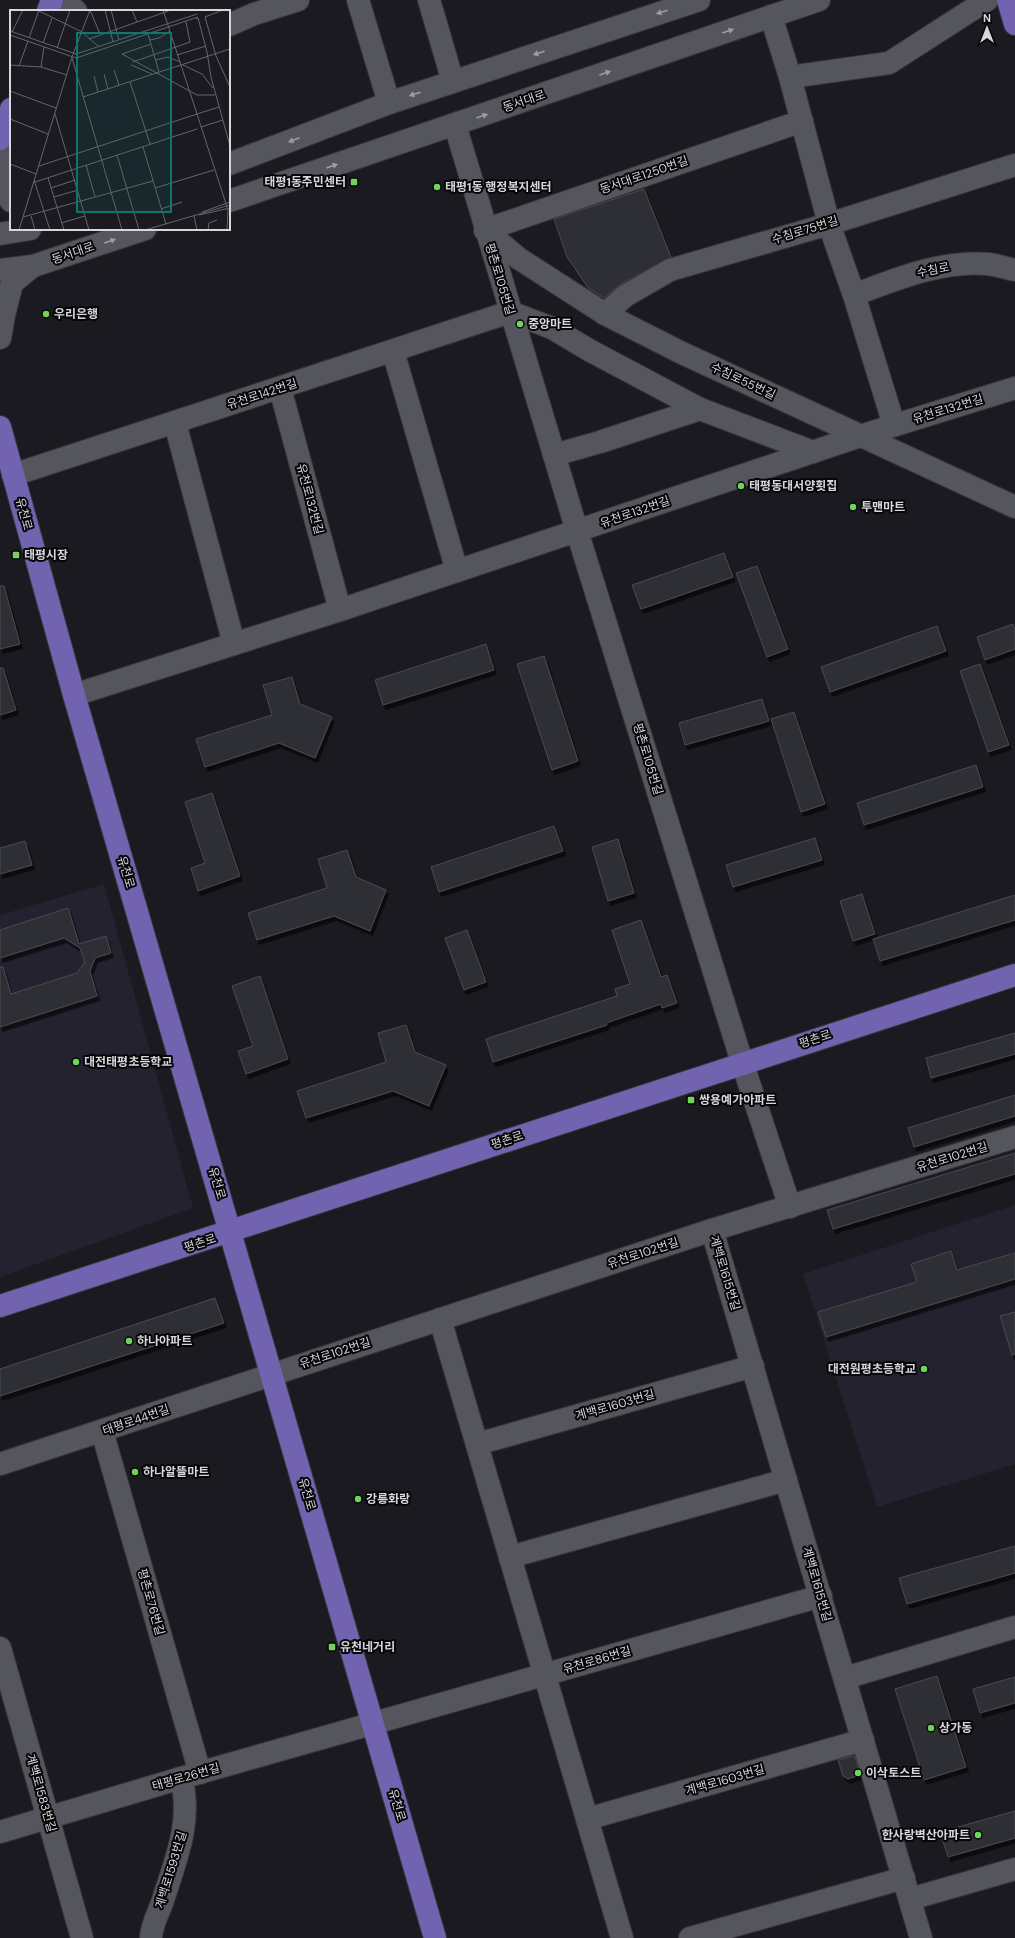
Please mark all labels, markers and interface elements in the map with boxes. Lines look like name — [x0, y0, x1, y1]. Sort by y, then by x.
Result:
north arrow — [967, 8, 1007, 48]
one-way arrow — [656, 9, 668, 15]
inset map — [10, 10, 230, 230]
text: N — [983, 11, 991, 25]
one-way arrow — [722, 28, 734, 34]
one-way arrow — [532, 50, 544, 56]
one-way arrow — [599, 70, 611, 76]
street label: 동서대로 — [501, 86, 547, 116]
one-way arrow — [409, 91, 421, 97]
one-way arrow — [476, 112, 488, 118]
one-way arrow — [287, 137, 299, 143]
street label: 동서대로1250번길 — [598, 152, 690, 198]
one-way arrow — [327, 163, 339, 169]
place label: 태평1동주민센터 — [264, 174, 346, 190]
marker: 태평1동주민센터 — [349, 177, 359, 187]
place label: 태평1동 행정복지센터 — [445, 179, 552, 195]
marker: 태평1동 행정복지센터 — [432, 182, 442, 192]
street label: 수침로75번길 — [770, 212, 840, 248]
one-way arrow — [104, 237, 116, 243]
street label: 동서대로 — [50, 238, 96, 268]
street label: 평촌로105번길 — [481, 241, 519, 317]
street label: 수침로 — [915, 259, 951, 281]
place label: 우리은행 — [54, 306, 98, 322]
marker: 우리은행 — [41, 309, 51, 319]
place label: 중앙마트 — [528, 316, 572, 332]
marker: 중앙마트 — [515, 319, 525, 329]
street label: 수침로55번길 — [708, 359, 778, 403]
street label: 유천로142번길 — [225, 375, 299, 413]
street label: 유천로132번길 — [911, 391, 985, 427]
street label: 유천로132번길 — [293, 462, 327, 536]
place label: 태평동대서양횟집 — [749, 478, 837, 494]
marker: 태평동대서양횟집 — [736, 481, 746, 491]
street label: 유천로132번길 — [598, 493, 672, 531]
street label: 유천로 — [12, 496, 36, 532]
place label: 투맨마트 — [861, 499, 905, 515]
marker: 투맨마트 — [848, 502, 858, 512]
place label: 태평시장 — [24, 547, 68, 563]
marker: 태평시장 — [11, 550, 21, 560]
street label: 평촌로105번길 — [629, 721, 667, 797]
street label: 유천로 — [114, 854, 138, 890]
street label: 평촌로 — [797, 1026, 833, 1052]
place label: 대전태평초등학교 — [84, 1054, 172, 1070]
marker: 대전태평초등학교 — [71, 1057, 81, 1067]
place label: 쌍용예가아파트 — [699, 1092, 776, 1108]
marker: 쌍용예가아파트 — [686, 1095, 696, 1105]
street label: 평촌로 — [489, 1127, 525, 1153]
street label: 유천로102번길 — [914, 1139, 990, 1175]
street label: 유천로 — [205, 1165, 229, 1201]
street label: 평촌로 — [182, 1230, 218, 1256]
street label: 유천로102번길 — [605, 1234, 681, 1272]
street label: 계백로1615번길 — [706, 1234, 744, 1312]
place label: 하나아파트 — [137, 1333, 192, 1349]
street label: 유천로102번길 — [297, 1334, 373, 1372]
marker: 하나아파트 — [124, 1336, 134, 1346]
place label: 대전원평초등학교 — [828, 1361, 916, 1377]
marker: 대전원평초등학교 — [919, 1364, 929, 1374]
street label: 계백로1603번길 — [573, 1386, 657, 1424]
street label: 태평로44번길 — [100, 1401, 172, 1439]
place label: 하나알뜰마트 — [143, 1464, 209, 1480]
marker: 하나알뜰마트 — [130, 1467, 140, 1477]
street label: 유천로 — [295, 1476, 319, 1512]
place label: 강릉화랑 — [366, 1491, 410, 1507]
marker: 강릉화랑 — [353, 1494, 363, 1504]
street label: 계백로1615번길 — [799, 1545, 835, 1623]
street label: 평촌로76번길 — [134, 1567, 168, 1637]
place label: 유천네거리 — [340, 1639, 395, 1655]
marker: 유천네거리 — [327, 1642, 337, 1652]
street label: 유천로86번길 — [561, 1643, 633, 1677]
place label: 상가동 — [939, 1720, 972, 1736]
marker: 상가동 — [926, 1723, 936, 1733]
street label: 계백로1583번길 — [22, 1752, 60, 1834]
street label: 태평로26번길 — [150, 1760, 222, 1794]
street label: 계백로1603번길 — [683, 1761, 767, 1799]
place label: 이삭토스트 — [866, 1765, 921, 1781]
marker: 이삭토스트 — [853, 1768, 863, 1778]
street label: 유천로 — [385, 1787, 409, 1823]
place label: 한사랑벽산아파트 — [882, 1827, 970, 1843]
street label: 계백로1593번길 — [152, 1829, 190, 1911]
marker: 한사랑벽산아파트 — [973, 1830, 983, 1840]

